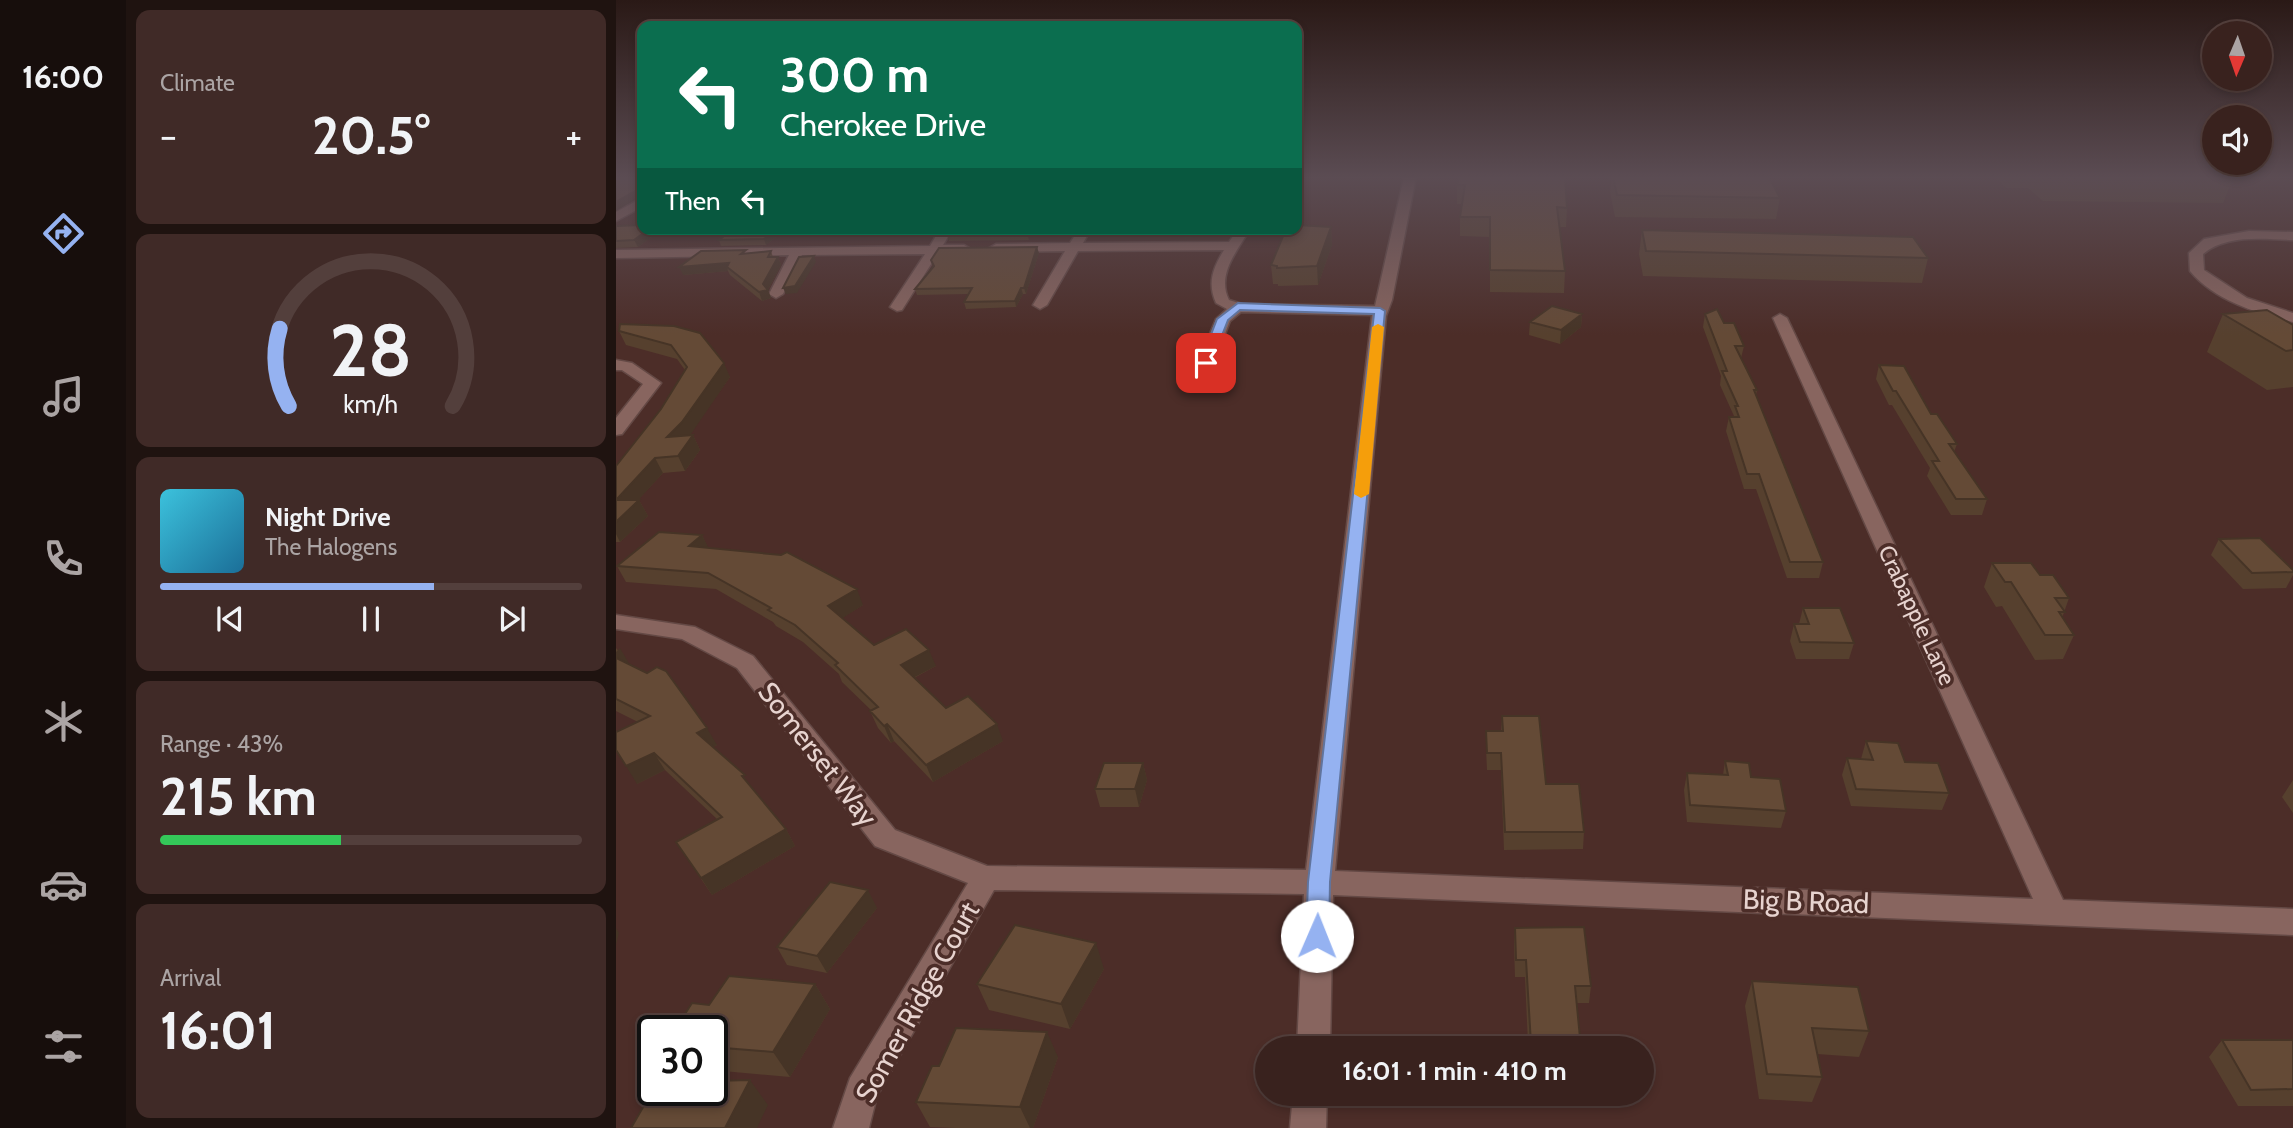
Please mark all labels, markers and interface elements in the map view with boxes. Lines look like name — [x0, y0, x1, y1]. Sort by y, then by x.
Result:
north arrow — [2202, 21, 2272, 91]
map controls — [2202, 21, 2272, 175]
text: 300 m — [780, 45, 929, 104]
icon: left — [665, 49, 756, 140]
text: 16:00 — [22, 57, 104, 96]
text: Climate — [160, 69, 235, 97]
text: 20.5° — [312, 104, 430, 167]
text: Cherokee Drive — [780, 105, 986, 144]
button: sound — [2202, 105, 2272, 175]
text: − — [160, 112, 177, 159]
text: + — [565, 112, 582, 159]
icon: left — [735, 182, 773, 220]
text: Then — [665, 185, 721, 217]
icon: directions — [39, 209, 88, 258]
text: 28 — [330, 307, 412, 395]
pin — [1176, 333, 1236, 393]
icon: arrive — [1187, 344, 1225, 382]
icon: music — [39, 372, 88, 421]
text: km/h — [344, 389, 398, 419]
text: Night Drive — [265, 501, 391, 533]
text: The Halogens — [265, 533, 397, 561]
icon: phone — [39, 534, 88, 583]
street label: Crabapple Lane — [1872, 541, 1962, 690]
icon: previous — [211, 600, 249, 638]
icon: pause — [352, 600, 390, 638]
icon: next — [493, 600, 531, 638]
street label: Somerset Way — [751, 675, 885, 833]
icon: climate — [39, 697, 88, 746]
text: Range · 43% — [160, 730, 283, 758]
text: 215 km — [160, 765, 317, 828]
icon: car — [39, 860, 88, 909]
street label: Big B Road — [1742, 882, 1870, 920]
street label: Somer Ridge Court — [848, 896, 986, 1108]
position arrow — [1280, 899, 1354, 973]
text: Arrival — [160, 964, 221, 992]
text: 16:01 — [160, 999, 276, 1062]
speed limit sign: 30 — [637, 1015, 728, 1106]
icon: filters — [39, 1022, 88, 1071]
text: 16:01 · 1 min · 410 m — [1342, 1055, 1567, 1087]

